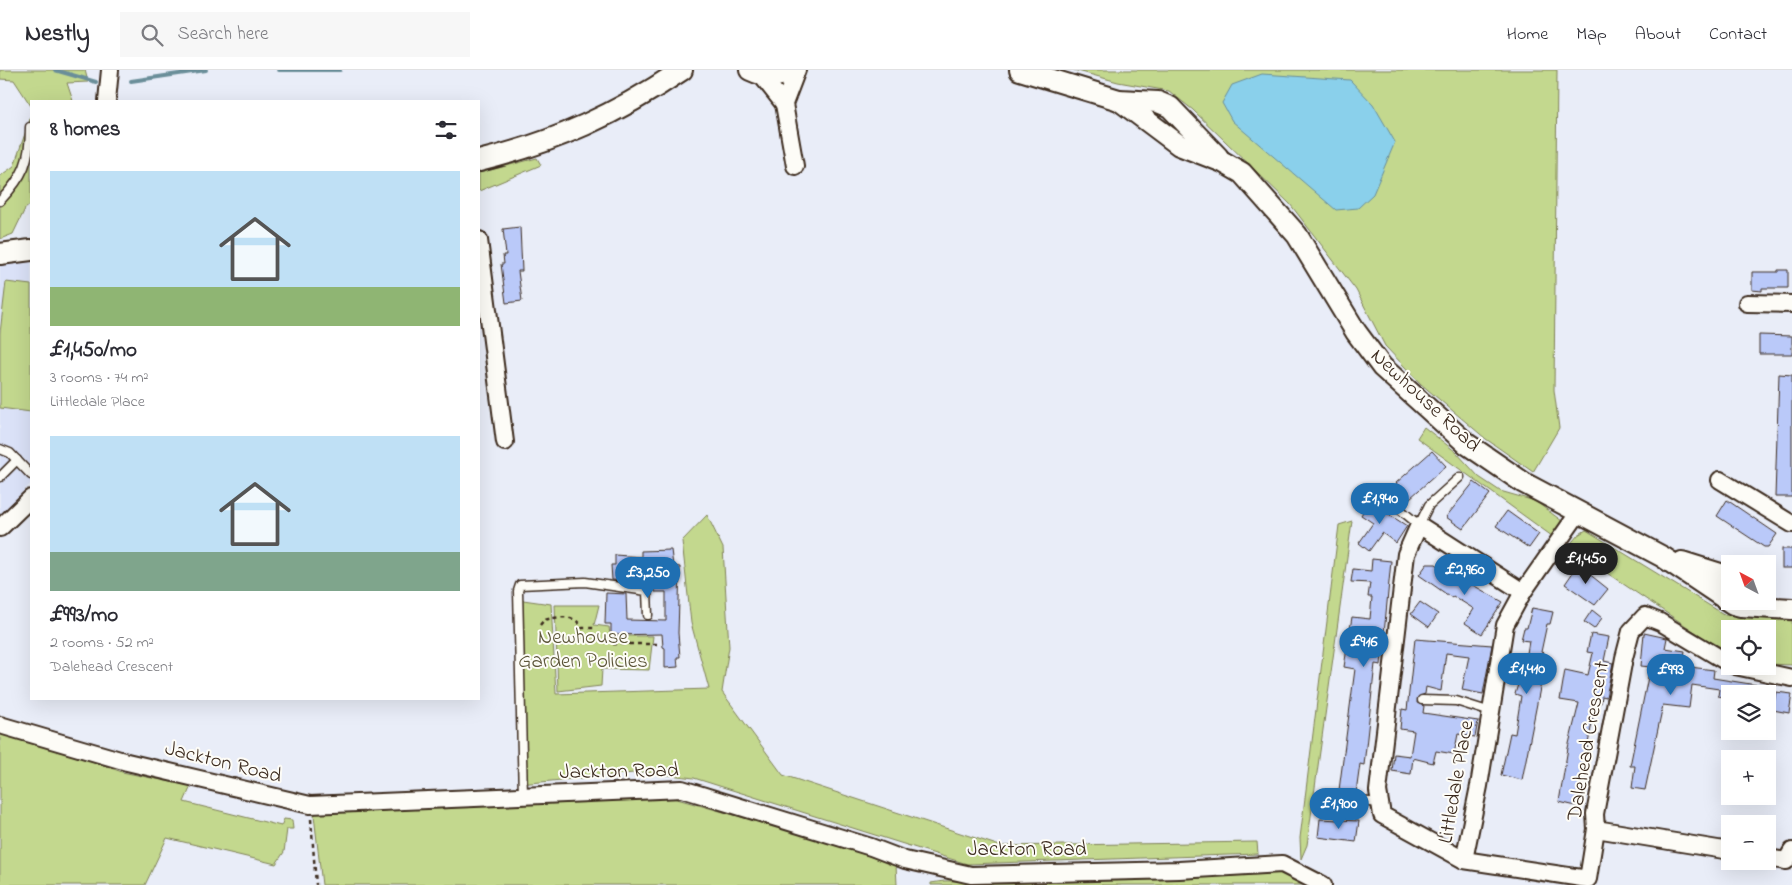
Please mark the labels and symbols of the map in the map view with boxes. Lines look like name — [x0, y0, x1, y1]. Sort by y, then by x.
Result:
street label: Newhouse Road — [1363, 342, 1487, 460]
pin: £1,940 — [1339, 482, 1421, 525]
pin: £1,450 — [1545, 542, 1627, 585]
pin: £2,960 — [1424, 554, 1506, 596]
north arrow — [1721, 555, 1776, 610]
pin: £3,250 — [607, 556, 689, 599]
park label: Newhouse Garden Policies — [518, 623, 648, 677]
pin: £916 — [1334, 626, 1394, 668]
pin: £1,410 — [1486, 652, 1568, 695]
pin: £993 — [1641, 654, 1701, 696]
street label: Dalehead Crescent — [1560, 659, 1618, 824]
street label: Littledale Place — [1431, 718, 1483, 846]
street label: Jackton Road — [161, 734, 285, 792]
street label: Jackton Road — [559, 756, 679, 788]
pin: £1,900 — [1298, 788, 1380, 830]
street label: Jackton Road — [967, 835, 1087, 865]

